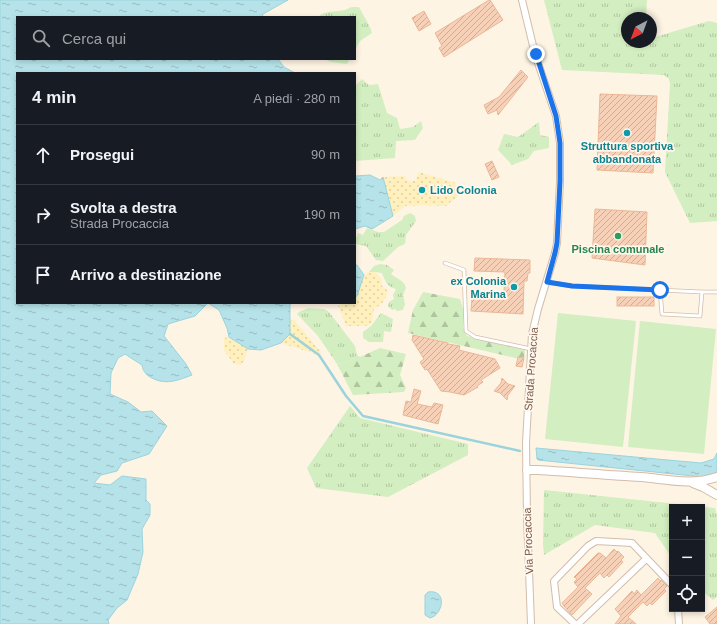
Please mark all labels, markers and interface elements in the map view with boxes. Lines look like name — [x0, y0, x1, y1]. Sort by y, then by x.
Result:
north arrow — [621, 12, 657, 48]
search box — [16, 16, 356, 60]
icon: search — [30, 27, 52, 49]
text: Cerca qui — [62, 30, 126, 47]
route end — [527, 45, 545, 63]
text: 4 min — [32, 88, 76, 107]
text: A piedi · 280 m — [253, 91, 340, 106]
marker: Struttura sportiva abbandonata — [622, 128, 632, 138]
place label: Struttura sportiva abbandonata — [581, 140, 674, 165]
icon: ahead — [32, 144, 54, 166]
text: Prosegui — [70, 146, 134, 163]
text: 90 m — [311, 147, 340, 162]
place label: Lido Colonia — [430, 184, 497, 196]
marker: Lido Colonia — [417, 185, 427, 195]
text: Svolta a destra — [70, 199, 177, 216]
icon: right — [32, 204, 54, 226]
text: 190 m — [304, 207, 340, 222]
text: Strada Procaccia — [70, 216, 169, 231]
marker: Piscina comunale — [613, 231, 623, 241]
place label: Piscina comunale — [572, 243, 664, 255]
icon: arrive — [32, 264, 54, 286]
text: Arrivo a destinazione — [70, 266, 222, 283]
place label: ex Colonia Marina — [450, 275, 507, 300]
route start — [651, 281, 669, 299]
marker: ex Colonia Marina — [509, 282, 519, 292]
street label: Strada Procaccia — [522, 326, 540, 411]
map controls — [669, 504, 705, 612]
button: + — [669, 504, 705, 540]
street label: Via Procaccia — [521, 506, 535, 575]
button: − — [669, 540, 705, 576]
button: locate — [669, 576, 705, 612]

